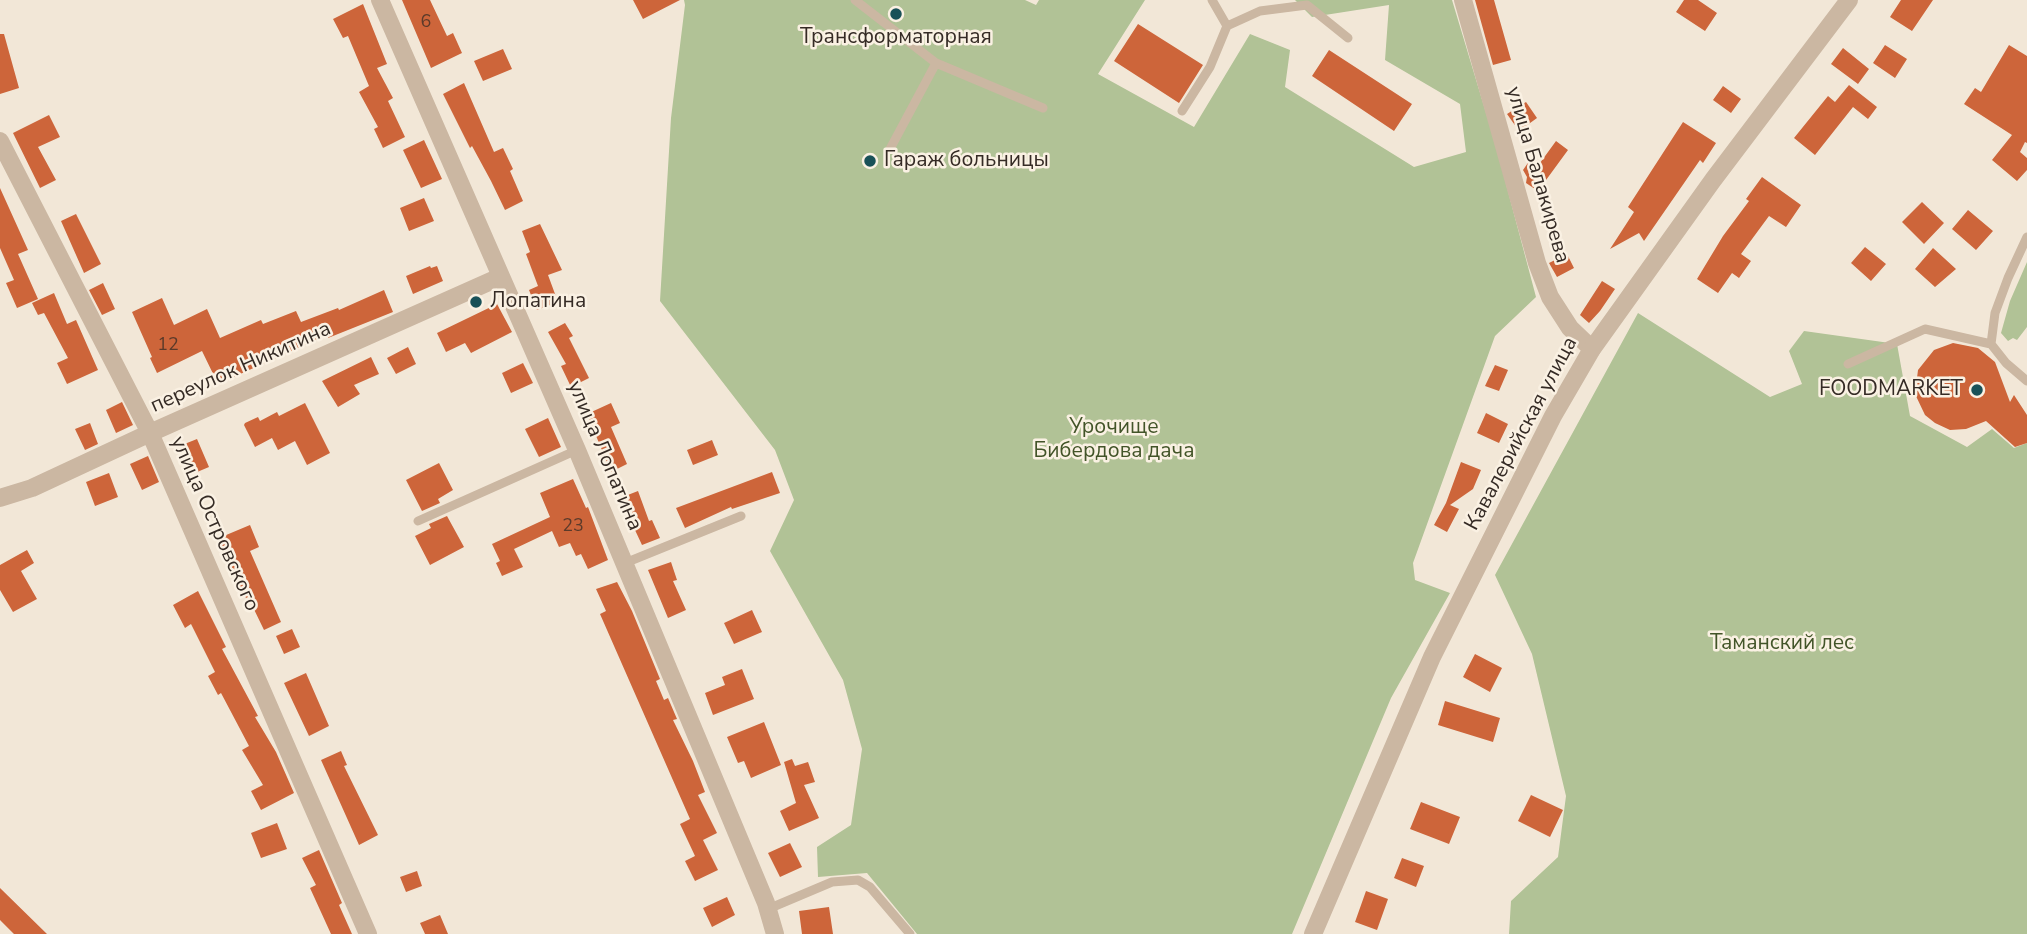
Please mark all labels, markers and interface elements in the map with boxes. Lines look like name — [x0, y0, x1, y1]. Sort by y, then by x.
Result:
marker: Трансформаторная — [888, 6, 904, 22]
house number: 6 — [421, 12, 431, 34]
place label: Трансформаторная — [800, 25, 992, 51]
street label: улица Балакирева — [1500, 84, 1574, 266]
place label: Гараж больницы — [884, 148, 1049, 174]
marker: Гараж больницы — [862, 153, 878, 169]
place label: Лопатина — [490, 289, 586, 315]
marker: Лопатина — [468, 294, 484, 310]
street label: переулок Никитина — [147, 317, 335, 419]
street label: Кавалерийская улица — [1460, 333, 1584, 535]
house number: 12 — [157, 335, 179, 357]
street label: улица Лопатина — [561, 377, 647, 535]
place label: FOODMARKET — [1819, 377, 1963, 403]
marker: FOODMARKET — [1969, 382, 1985, 398]
park label: Урочище Бибердова дача — [1033, 415, 1195, 465]
street label: улица Островского — [164, 433, 264, 615]
house number: 23 — [562, 516, 584, 538]
park label: Таманский лес — [1710, 631, 1854, 657]

